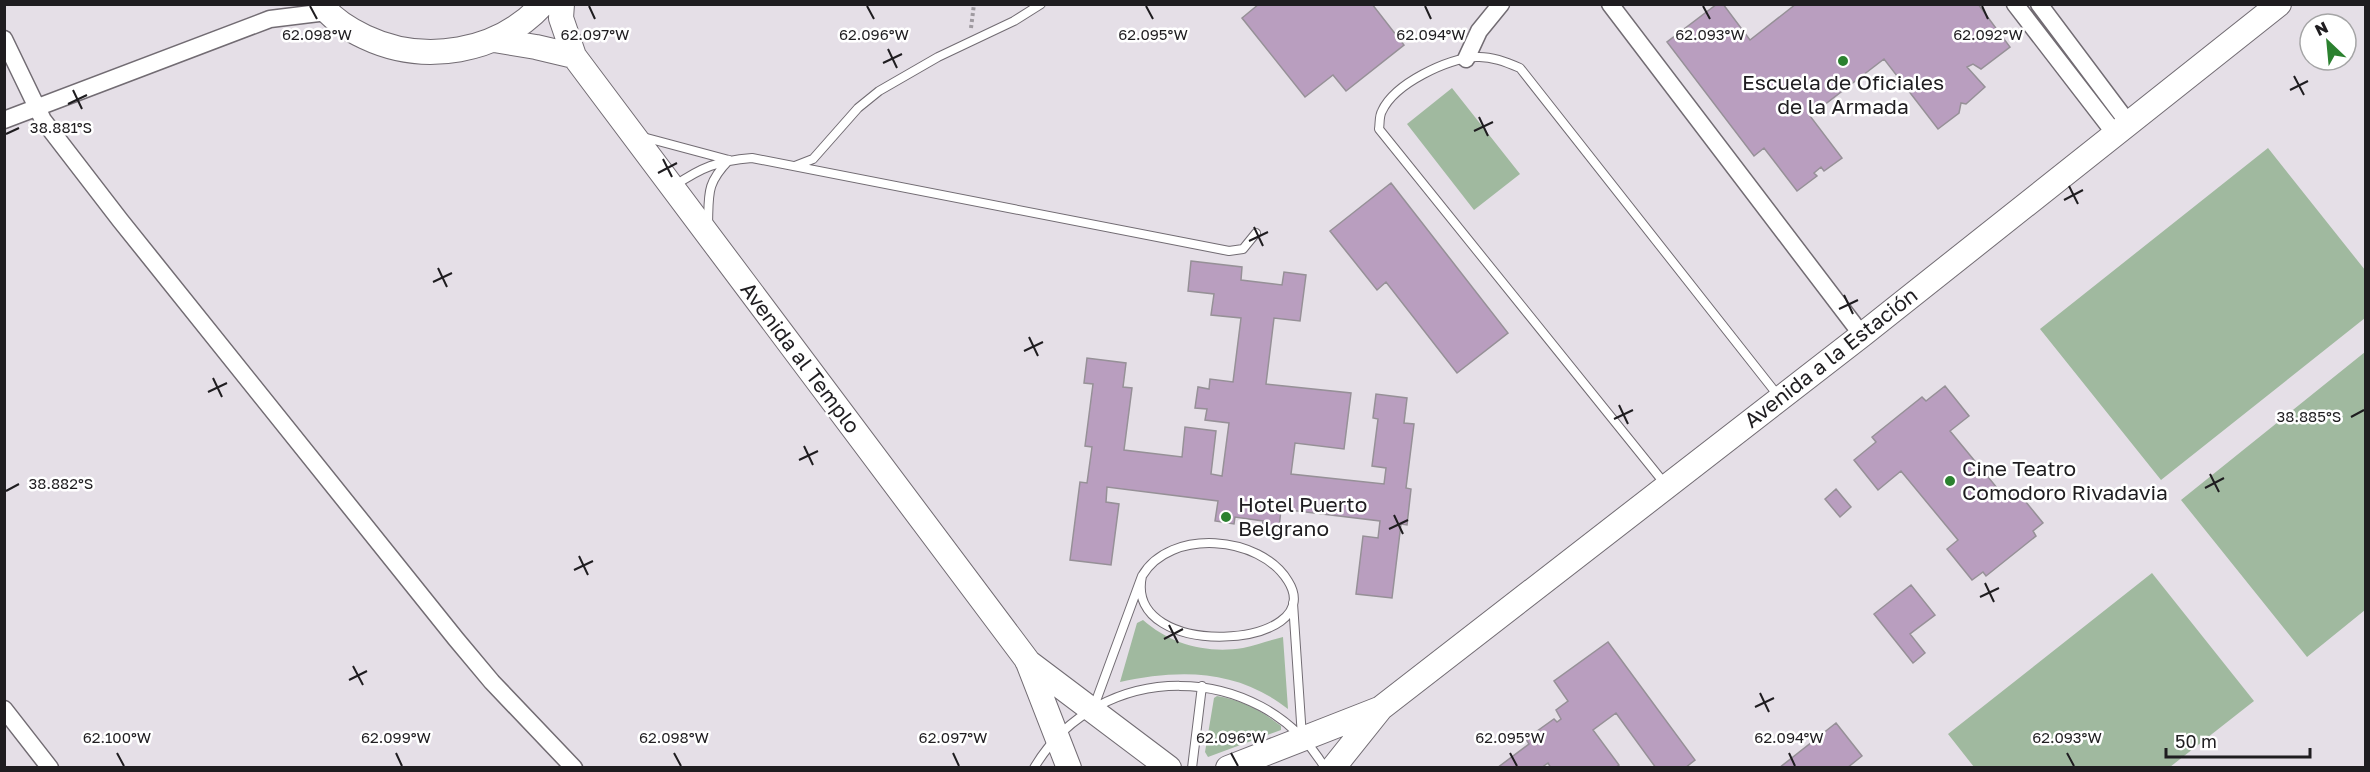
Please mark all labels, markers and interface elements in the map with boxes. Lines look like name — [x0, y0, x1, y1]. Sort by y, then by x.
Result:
north arrow — [2298, 12, 2358, 72]
text: N — [2312, 17, 2331, 40]
text: 62.098°W — [282, 25, 352, 43]
text: 62.097°W — [561, 25, 629, 43]
text: 62.096°W — [839, 25, 909, 43]
text: 62.095°W — [1118, 25, 1188, 43]
text: 62.094°W — [1396, 25, 1466, 43]
text: 62.093°W — [1675, 25, 1745, 43]
text: 62.092°W — [1953, 25, 2023, 43]
marker: Escuela de Oficiales de la Armada — [1836, 54, 1850, 68]
place label: Escuela de Oficiales de la Armada — [1742, 69, 1944, 119]
text: 38.881°S — [30, 118, 92, 136]
street label: Avenida al Templo — [735, 277, 866, 438]
street label: Avenida a la Estación — [1739, 282, 1922, 433]
text: 38.885°S — [2277, 407, 2341, 425]
place label: Cine Teatro Comodoro Rivadavia — [1962, 455, 2168, 505]
text: 38.882°S — [29, 474, 93, 492]
marker: Cine Teatro Comodoro Rivadavia — [1943, 474, 1957, 488]
place label: Hotel Puerto Belgrano — [1238, 491, 1367, 541]
marker: Hotel Puerto Belgrano — [1219, 510, 1233, 524]
scale bar — [2166, 721, 2310, 759]
text: 62.100°W — [83, 728, 151, 746]
text: 62.099°W — [361, 728, 431, 746]
text: 62.098°W — [639, 728, 709, 746]
text: 62.097°W — [919, 728, 987, 746]
text: 62.096°W — [1196, 728, 1266, 746]
text: 62.095°W — [1475, 728, 1545, 746]
text: 62.094°W — [1754, 728, 1824, 746]
text: 62.093°W — [2032, 728, 2102, 746]
text: 50 m — [2175, 730, 2217, 752]

